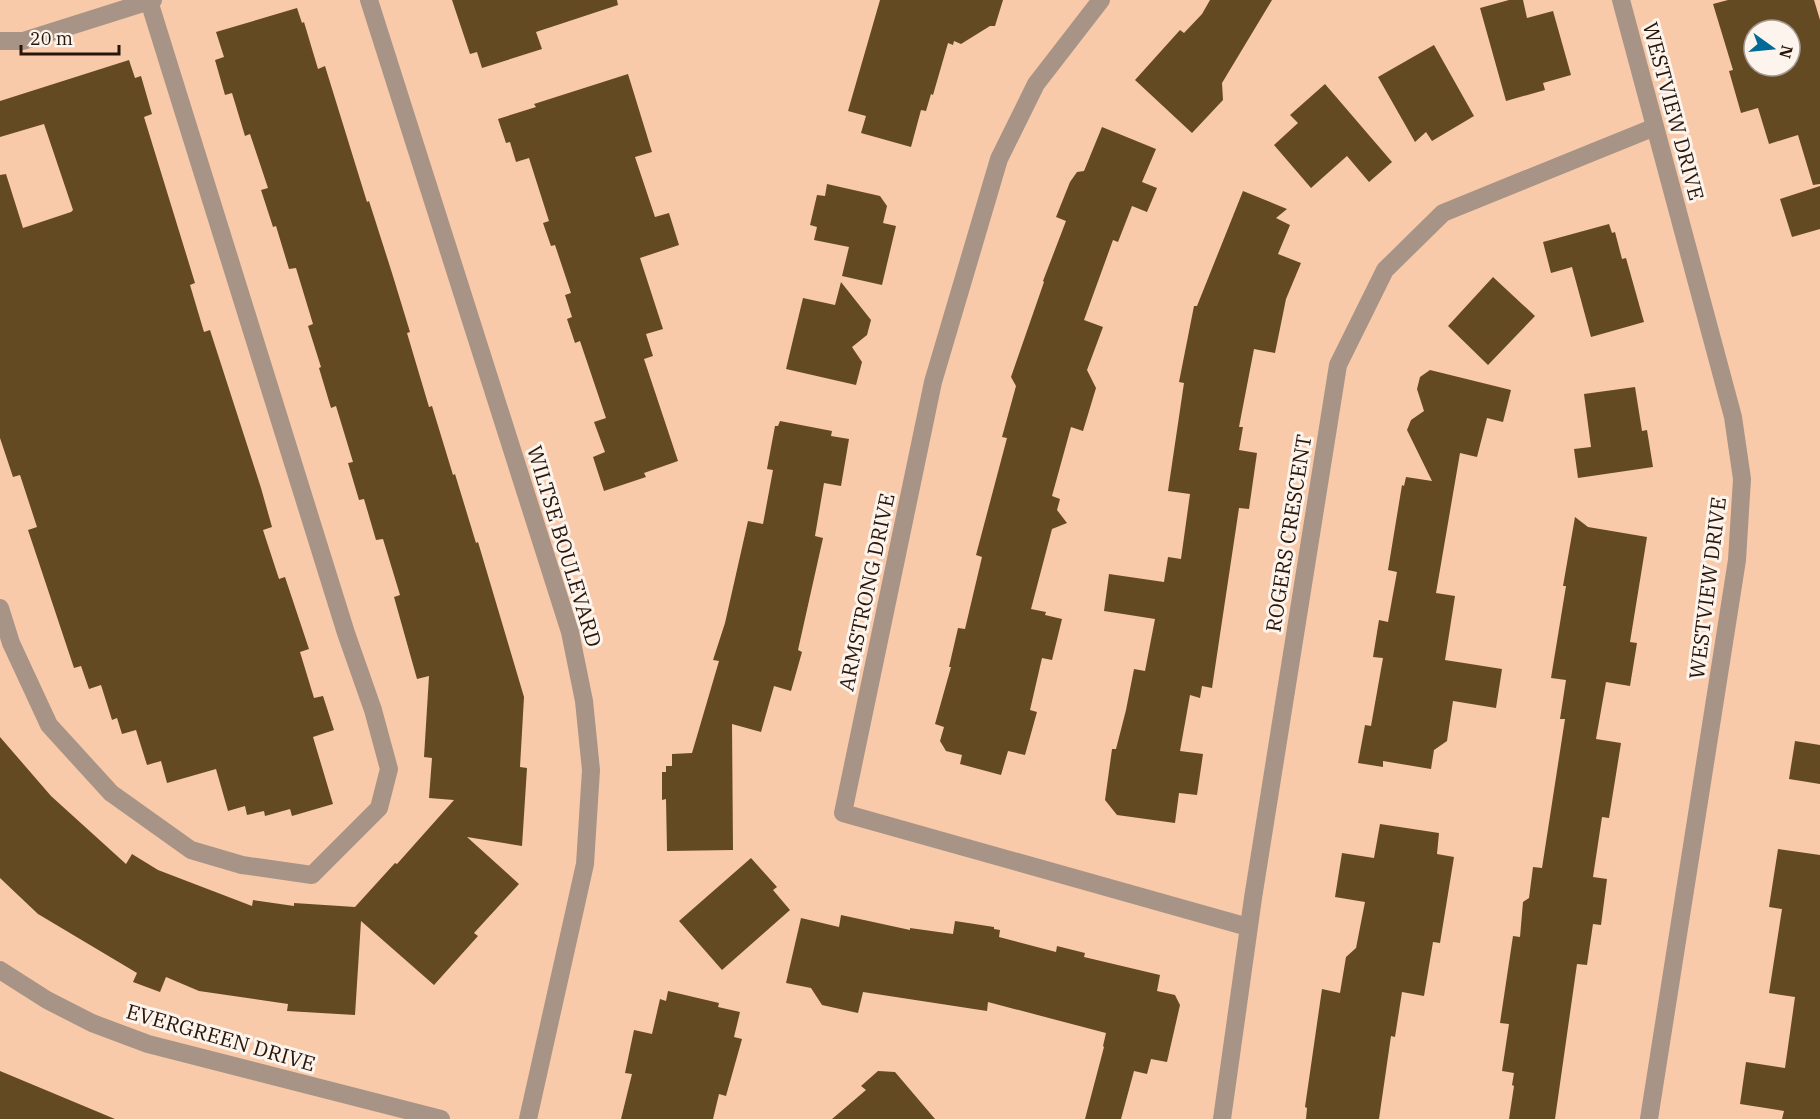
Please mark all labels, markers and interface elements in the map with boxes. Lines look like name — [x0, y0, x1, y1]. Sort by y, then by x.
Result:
scale bar — [21, 18, 118, 56]
north arrow — [1742, 18, 1802, 78]
street label: WESTVIEW DRIVE — [1637, 19, 1711, 203]
text: 20 m — [30, 27, 73, 50]
text: N — [1775, 43, 1798, 61]
street label: ROGERS CRESCENT — [1259, 432, 1317, 634]
street label: WILTSE BOULEVARD — [521, 442, 609, 650]
street label: ARMSTRONG DRIVE — [831, 491, 901, 693]
street label: WESTVIEW DRIVE — [1682, 495, 1732, 681]
street label: EVERGREEN DRIVE — [123, 997, 319, 1077]

